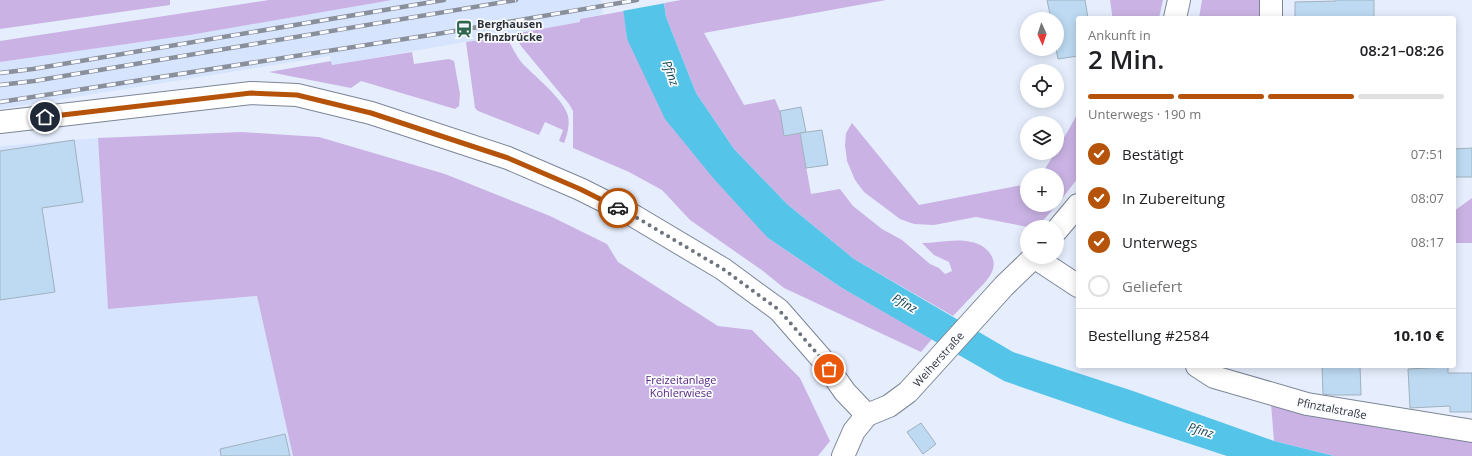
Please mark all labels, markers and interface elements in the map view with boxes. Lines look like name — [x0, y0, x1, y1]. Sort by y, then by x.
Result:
north arrow — [1020, 12, 1064, 56]
map controls — [1020, 12, 1064, 264]
place label: Berghausen Pfinzbrücke — [477, 16, 543, 44]
station icon: Berghausen Pfinzbrücke — [454, 19, 474, 39]
text: Ankunft in — [1088, 26, 1151, 44]
text: 08:21–08:26 — [1360, 40, 1444, 60]
text: 2 Min. — [1088, 41, 1164, 77]
water label: Pfinz — [659, 58, 684, 89]
button: locate — [1020, 64, 1064, 108]
pin — [28, 100, 62, 134]
text: Unterwegs · 190 m — [1088, 105, 1201, 123]
icon: home — [34, 106, 56, 128]
button: layers — [1020, 116, 1064, 160]
icon: check — [1088, 143, 1110, 165]
text: Bestätigt — [1122, 144, 1184, 164]
text: 07:51 — [1411, 145, 1444, 163]
button: + — [1020, 168, 1064, 212]
icon: check — [1088, 187, 1110, 209]
courier — [598, 188, 638, 228]
text: In Zubereitung — [1122, 188, 1225, 208]
text: 08:07 — [1411, 189, 1444, 207]
icon: car — [607, 197, 629, 219]
button: − — [1020, 220, 1064, 264]
icon: check — [1088, 231, 1110, 253]
text: Unterwegs — [1122, 232, 1197, 252]
text: 08:17 — [1411, 233, 1444, 251]
text: Geliefert — [1122, 276, 1182, 296]
water label: Pfinz — [890, 289, 921, 317]
text: Bestellung #2584 — [1088, 325, 1209, 345]
text: 10.10 € — [1393, 325, 1444, 345]
street label: Weiherstraße — [909, 328, 967, 390]
pin — [812, 352, 846, 386]
icon: bag — [818, 358, 840, 380]
park label: Freizeitanlage Kohlerwiese — [645, 372, 717, 400]
street label: Pfinztalstraße — [1296, 394, 1368, 422]
water label: Pfinz — [1186, 418, 1216, 442]

